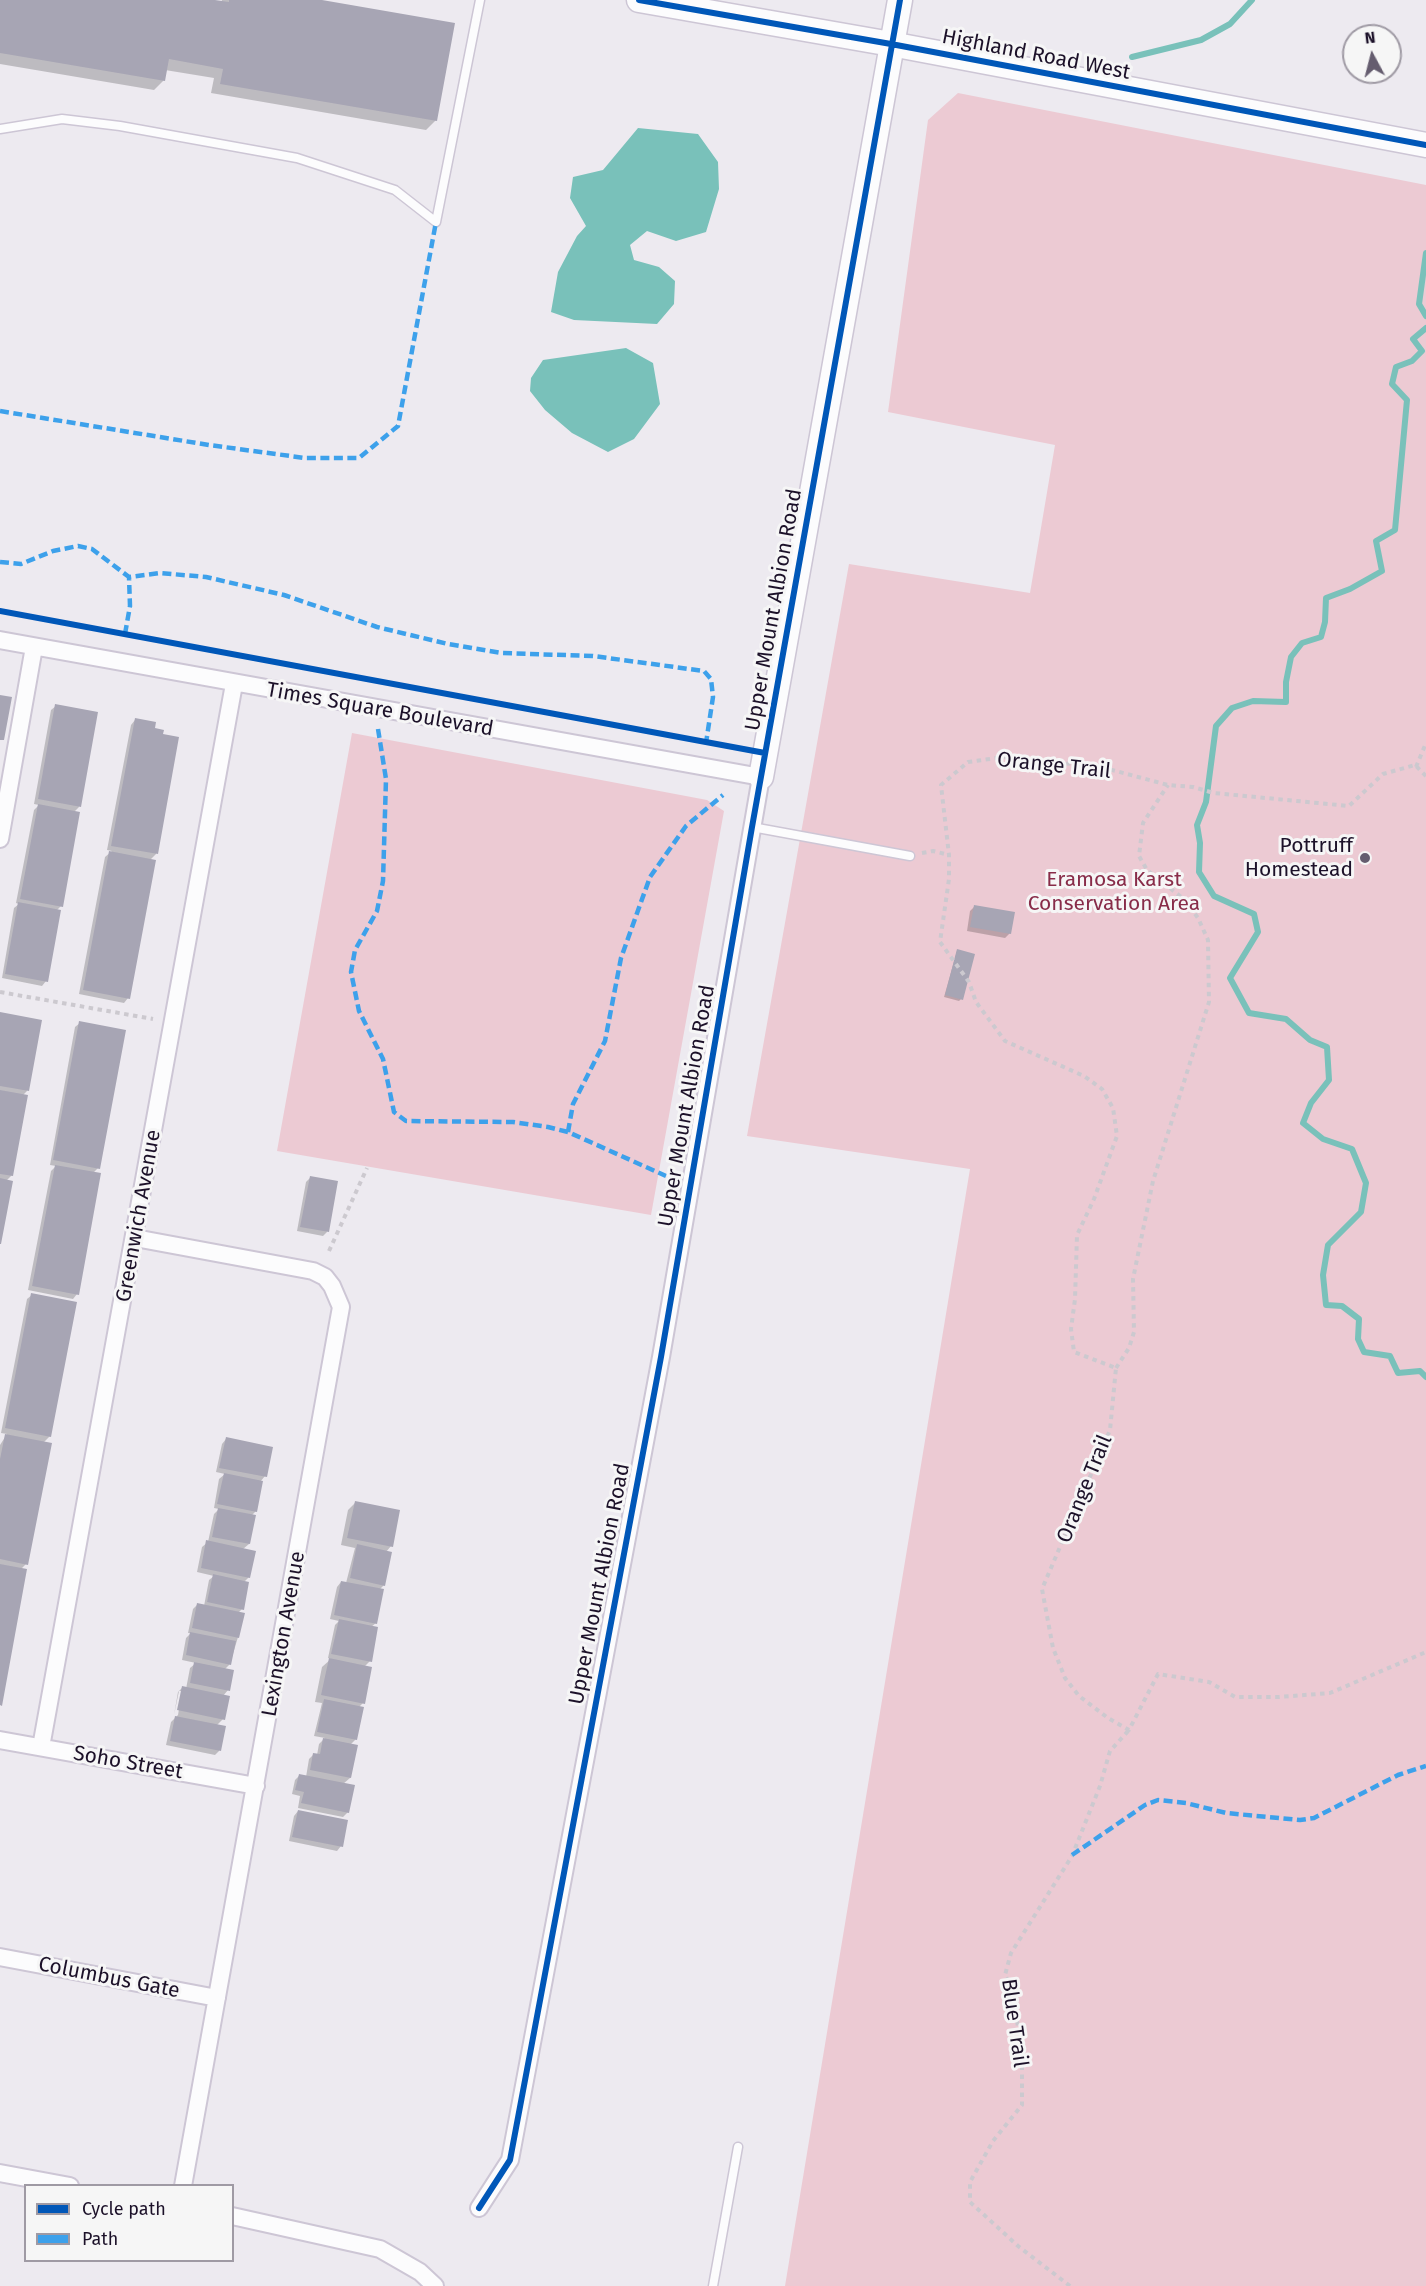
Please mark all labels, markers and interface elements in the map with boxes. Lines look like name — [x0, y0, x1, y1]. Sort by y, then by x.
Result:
street label: Highland Road West — [940, 24, 1132, 86]
north arrow — [1342, 24, 1402, 84]
text: N — [1364, 28, 1376, 48]
street label: Upper Mount Albion Road — [740, 487, 808, 733]
street label: Times Square Boulevard — [265, 678, 495, 742]
street label: Orange Trail — [996, 747, 1112, 785]
place label: Pottruff Homestead — [1245, 833, 1353, 883]
marker: Pottruff Homestead — [1358, 851, 1372, 865]
park label: Eramosa Karst Conservation Area — [1028, 867, 1200, 917]
street label: Upper Mount Albion Road — [653, 983, 721, 1229]
street label: Greenwich Avenue — [111, 1128, 167, 1304]
street label: Orange Trail — [1052, 1431, 1118, 1547]
street label: Upper Mount Albion Road — [564, 1461, 636, 1707]
street label: Lexington Avenue — [257, 1549, 311, 1719]
street label: Soho Street — [71, 1741, 185, 1785]
street label: Columbus Gate — [36, 1952, 182, 2004]
street label: Blue Trail — [995, 1977, 1033, 2069]
legend — [24, 2184, 234, 2262]
text: Cycle path — [82, 2198, 166, 2220]
text: Path — [82, 2228, 118, 2250]

